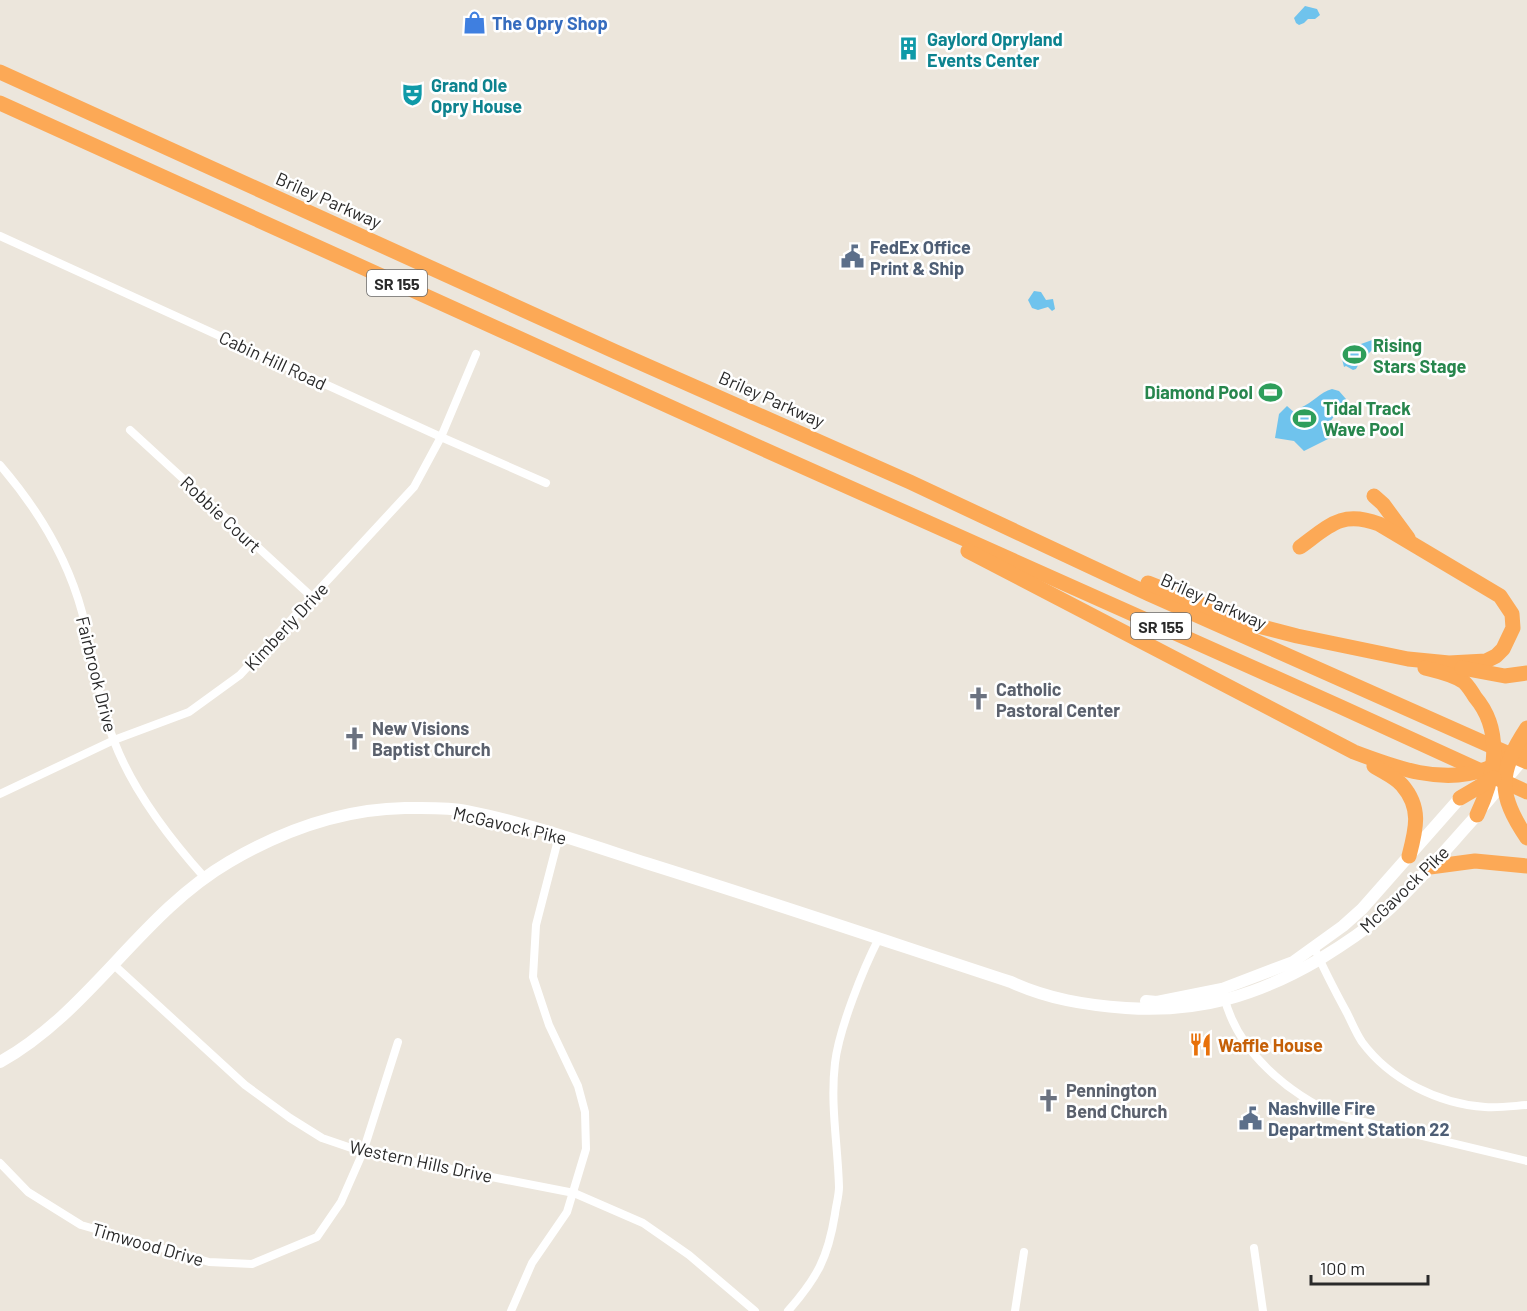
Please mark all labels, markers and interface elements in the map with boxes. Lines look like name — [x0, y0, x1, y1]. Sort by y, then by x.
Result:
shop icon: The Opry Shop — [461, 10, 487, 36]
place label: The Opry Shop — [492, 12, 608, 34]
place label: Gaylord Opryland Events Center — [927, 28, 1063, 71]
building icon: Gaylord Opryland Events Center — [896, 36, 922, 62]
place label: Grand Ole Opry House — [431, 74, 522, 117]
theatre icon: Grand Ole Opry House — [400, 82, 426, 108]
street label: Briley Parkway — [273, 167, 385, 233]
place label: FedEx Office Print & Ship — [870, 236, 971, 279]
public building icon: FedEx Office Print & Ship — [839, 244, 865, 270]
road number: SR 155 — [367, 270, 427, 296]
street label: Cabin Hill Road — [216, 326, 330, 394]
place label: Rising Stars Stage — [1373, 334, 1467, 377]
sports icon: Rising Stars Stage — [1342, 342, 1368, 368]
street label: Briley Parkway — [716, 366, 828, 432]
sports icon: Diamond Pool — [1258, 379, 1284, 405]
place label: Diamond Pool — [1145, 381, 1253, 403]
place label: Tidal Track Wave Pool — [1323, 397, 1411, 440]
sports icon: Tidal Track Wave Pool — [1292, 405, 1318, 431]
street label: Robbie Court — [176, 471, 266, 557]
street label: Briley Parkway — [1158, 568, 1270, 634]
street label: Kimberly Drive — [240, 577, 332, 675]
road number: SR 155 — [1131, 613, 1191, 639]
street label: Fairbrook Drive — [72, 614, 122, 734]
place label: Catholic Pastoral Center — [996, 678, 1120, 721]
church icon: Catholic Pastoral Center — [965, 686, 991, 712]
place label: New Visions Baptist Church — [372, 717, 491, 760]
church icon: New Visions Baptist Church — [341, 725, 367, 751]
street label: McGavock Pike — [451, 801, 569, 849]
street label: McGavock Pike — [1355, 841, 1453, 937]
restaurant icon: Waffle House — [1187, 1032, 1213, 1058]
place label: Waffle House — [1218, 1034, 1323, 1056]
place label: Pennington Bend Church — [1066, 1079, 1167, 1122]
church icon: Pennington Bend Church — [1035, 1087, 1061, 1113]
place label: Nashville Fire Department Station 22 — [1268, 1097, 1450, 1140]
public building icon: Nashville Fire Department Station 22 — [1237, 1105, 1263, 1131]
street label: Western Hills Drive — [347, 1135, 495, 1187]
street label: Timwood Drive — [90, 1218, 206, 1270]
scale bar — [1311, 1248, 1428, 1286]
text: 100 m — [1320, 1257, 1365, 1279]

